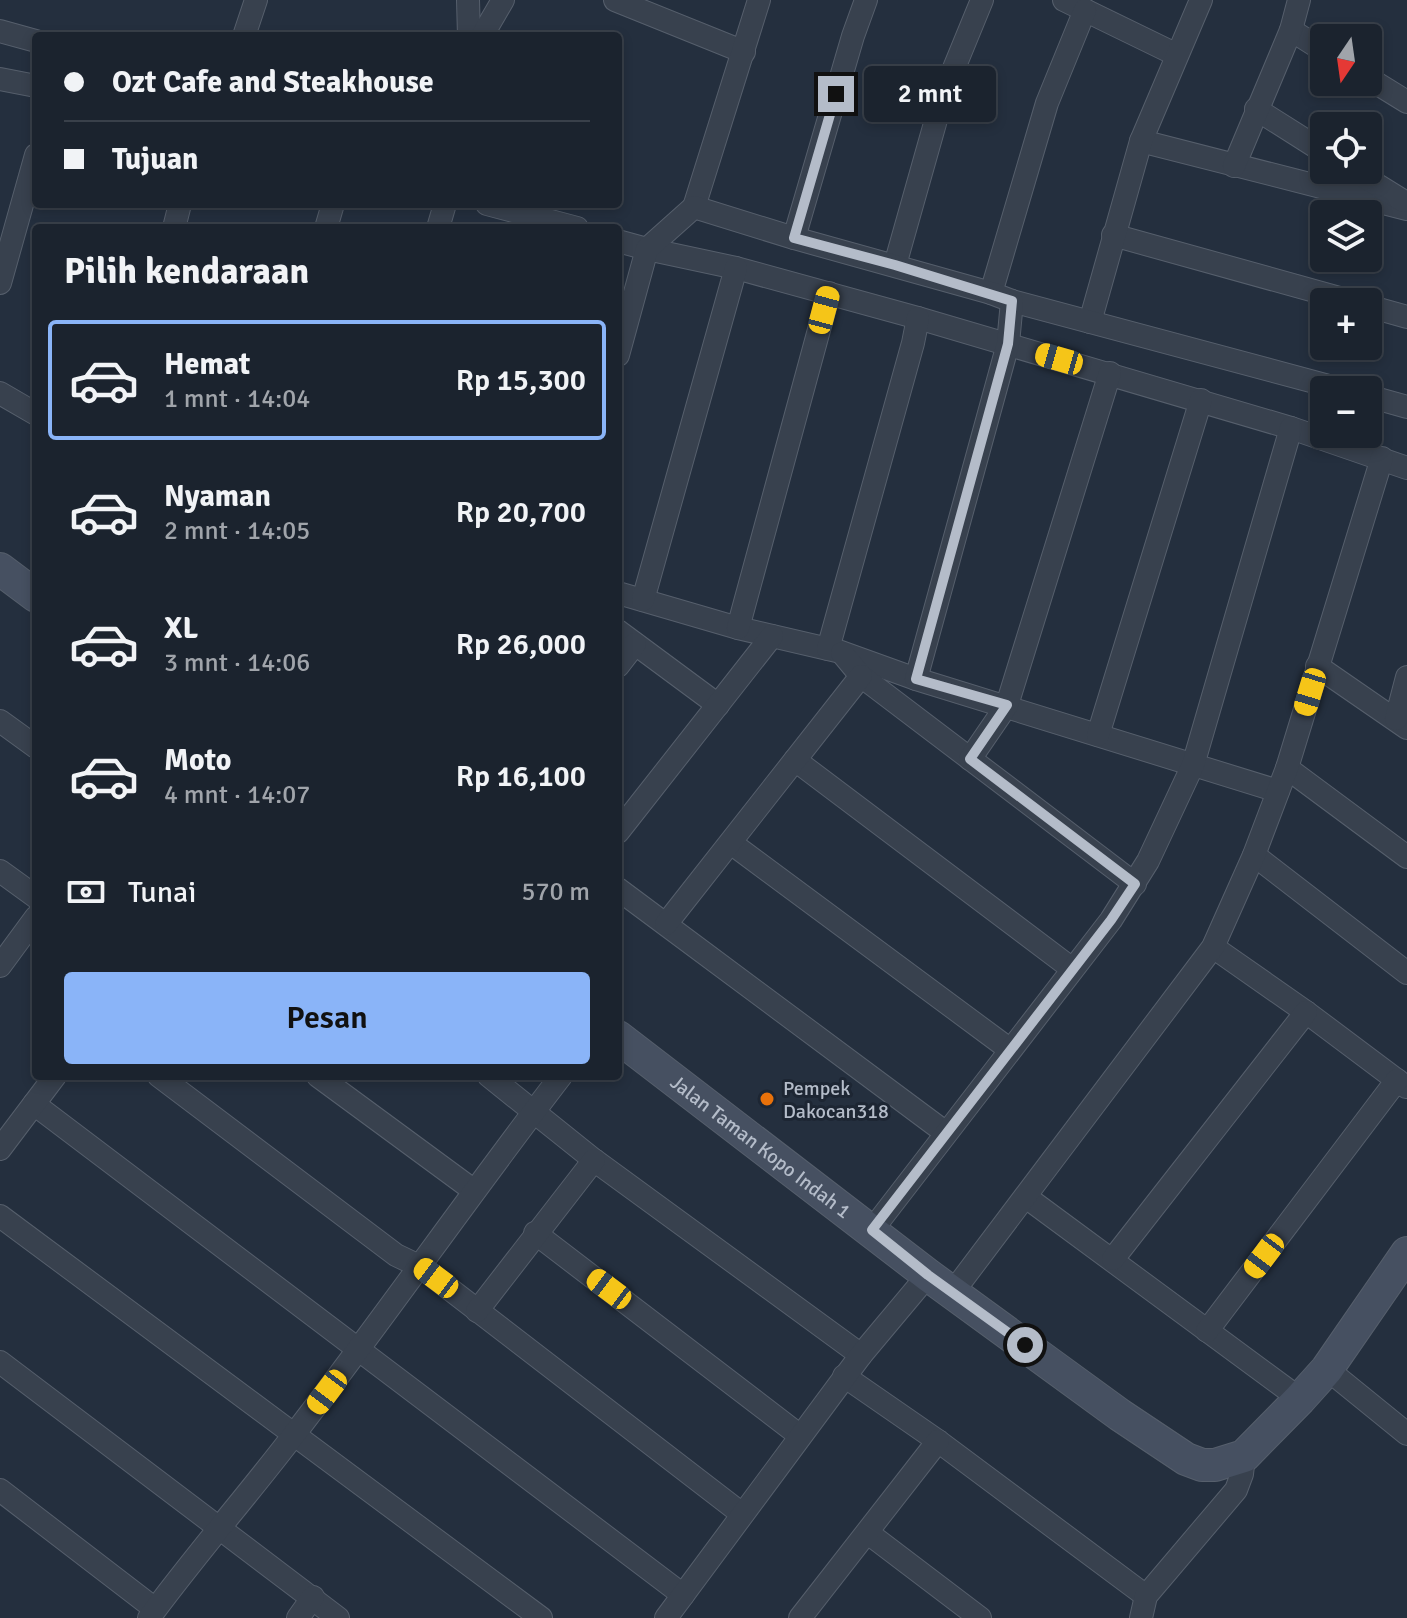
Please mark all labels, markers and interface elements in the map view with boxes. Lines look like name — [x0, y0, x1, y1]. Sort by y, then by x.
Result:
north arrow — [1310, 24, 1382, 96]
map controls — [1310, 24, 1382, 448]
text: Ozt Cafe and Steakhouse — [112, 64, 434, 101]
callout: 2 mnt — [864, 66, 996, 122]
route end — [818, 76, 854, 112]
text: 2 mnt — [898, 78, 962, 110]
button: locate — [1310, 112, 1382, 184]
text: Tujuan — [112, 141, 199, 178]
button: layers — [1310, 200, 1382, 272]
text: Pilih kendaraan — [64, 249, 309, 294]
car — [806, 284, 842, 336]
button: + — [1310, 288, 1382, 360]
car — [1033, 341, 1085, 377]
icon: car — [68, 344, 140, 416]
text: Hemat — [164, 346, 250, 383]
text: Rp 15,300 — [456, 362, 586, 399]
button: − — [1310, 376, 1382, 448]
text: 1 mnt · 14:04 — [164, 383, 310, 415]
icon: car — [68, 476, 140, 548]
text: Nyaman — [164, 478, 271, 515]
text: Rp 20,700 — [456, 494, 586, 531]
text: 2 mnt · 14:05 — [164, 515, 310, 547]
icon: car — [68, 608, 140, 680]
text: XL — [164, 610, 198, 647]
text: Rp 26,000 — [456, 626, 586, 663]
text: 3 mnt · 14:06 — [164, 647, 310, 679]
car — [1292, 666, 1328, 718]
icon: car — [68, 740, 140, 812]
text: Moto — [164, 742, 231, 779]
text: Rp 16,100 — [456, 758, 586, 795]
text: 4 mnt · 14:07 — [164, 779, 310, 811]
icon: cash — [64, 870, 108, 914]
text: Tunai — [128, 874, 196, 911]
text: 570 m — [521, 876, 590, 908]
button: Pesan — [64, 972, 590, 1064]
street label: Jalan Taman Kopo Indah 1 — [666, 1069, 856, 1224]
place label: Pempek Dakocan318 — [783, 1076, 889, 1124]
marker: Pempek Dakocan318 — [758, 1090, 776, 1108]
car — [1240, 1230, 1288, 1282]
car — [410, 1254, 462, 1302]
car — [583, 1265, 635, 1313]
route start — [1007, 1327, 1043, 1363]
car — [303, 1366, 351, 1418]

